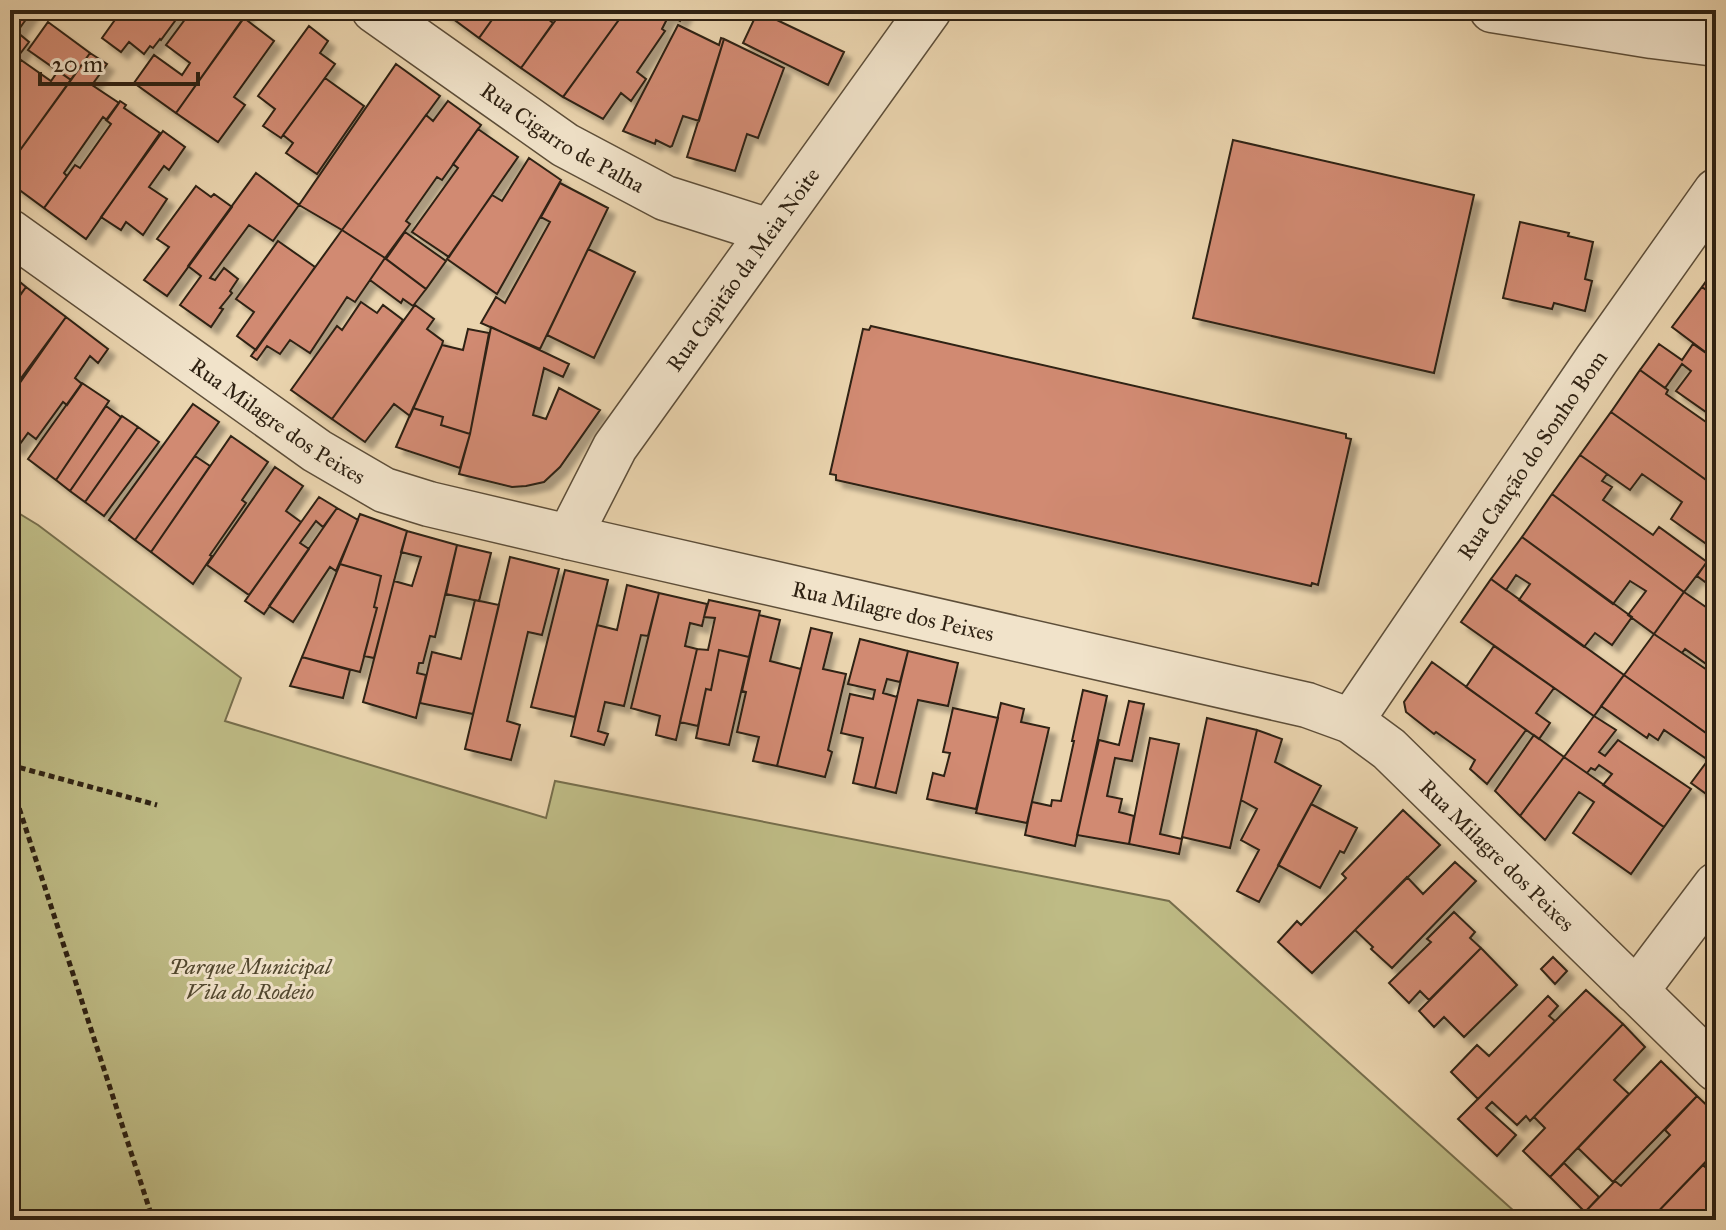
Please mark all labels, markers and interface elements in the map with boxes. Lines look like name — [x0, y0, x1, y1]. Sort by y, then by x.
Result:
scale bar — [40, 36, 198, 86]
text: 20 m — [52, 49, 103, 79]
street label: Rua Cigarro de Palha — [476, 76, 650, 199]
street label: Rua Capitão da Meia Noite — [660, 162, 825, 376]
street label: Rua Canção do Sonho Bom — [1451, 344, 1613, 564]
street label: Rua Milagre dos Peixes — [185, 352, 371, 490]
street label: Rua Milagre dos Peixes — [789, 575, 997, 647]
street label: Rua Milagre dos Peixes — [1414, 773, 1581, 937]
park label: Parque Municipal Vila do Rodeio — [169, 953, 333, 1005]

